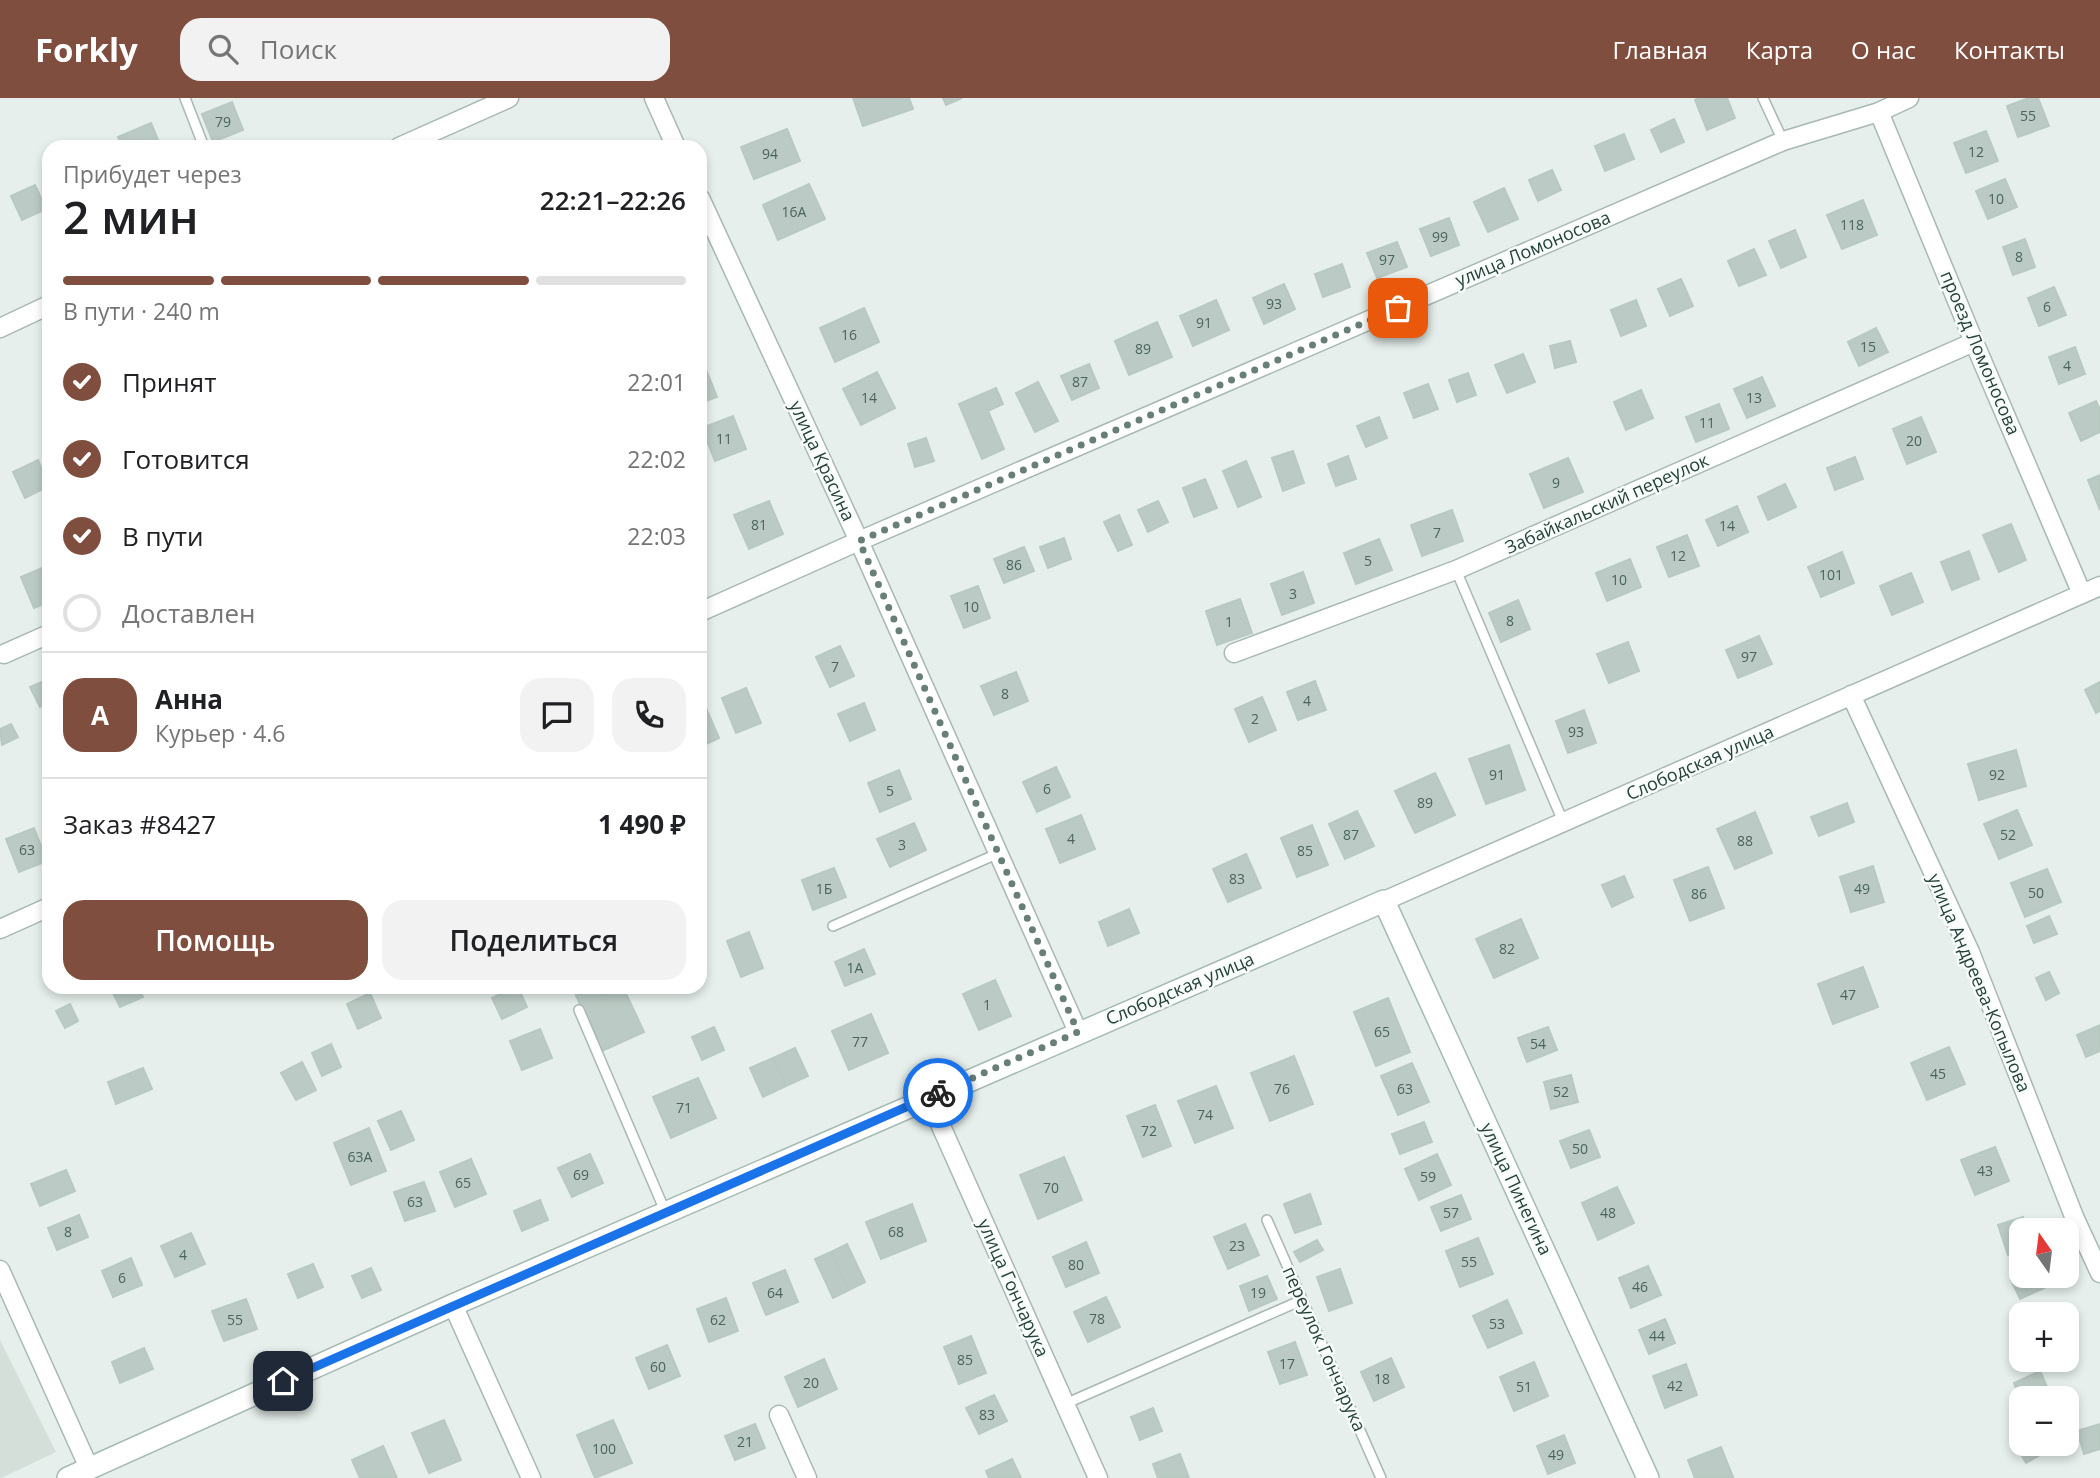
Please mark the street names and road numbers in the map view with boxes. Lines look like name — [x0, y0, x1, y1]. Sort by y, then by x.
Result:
street label: улица Ломоносова — [1451, 205, 1614, 292]
street label: проезд Ломоносова — [1935, 267, 2026, 438]
street label: улица Красина — [785, 397, 861, 525]
street label: Забайкальский переулок — [1501, 447, 1713, 559]
street label: Слободская улица — [1622, 719, 1777, 805]
street label: улица Андреева-Копылова — [1923, 870, 2037, 1096]
street label: Слободская улица — [1102, 946, 1257, 1030]
street label: улица Пинегина — [1476, 1119, 1558, 1259]
street label: улица Гончарука — [973, 1215, 1055, 1360]
street label: переулок Гончарука — [1278, 1262, 1372, 1435]

